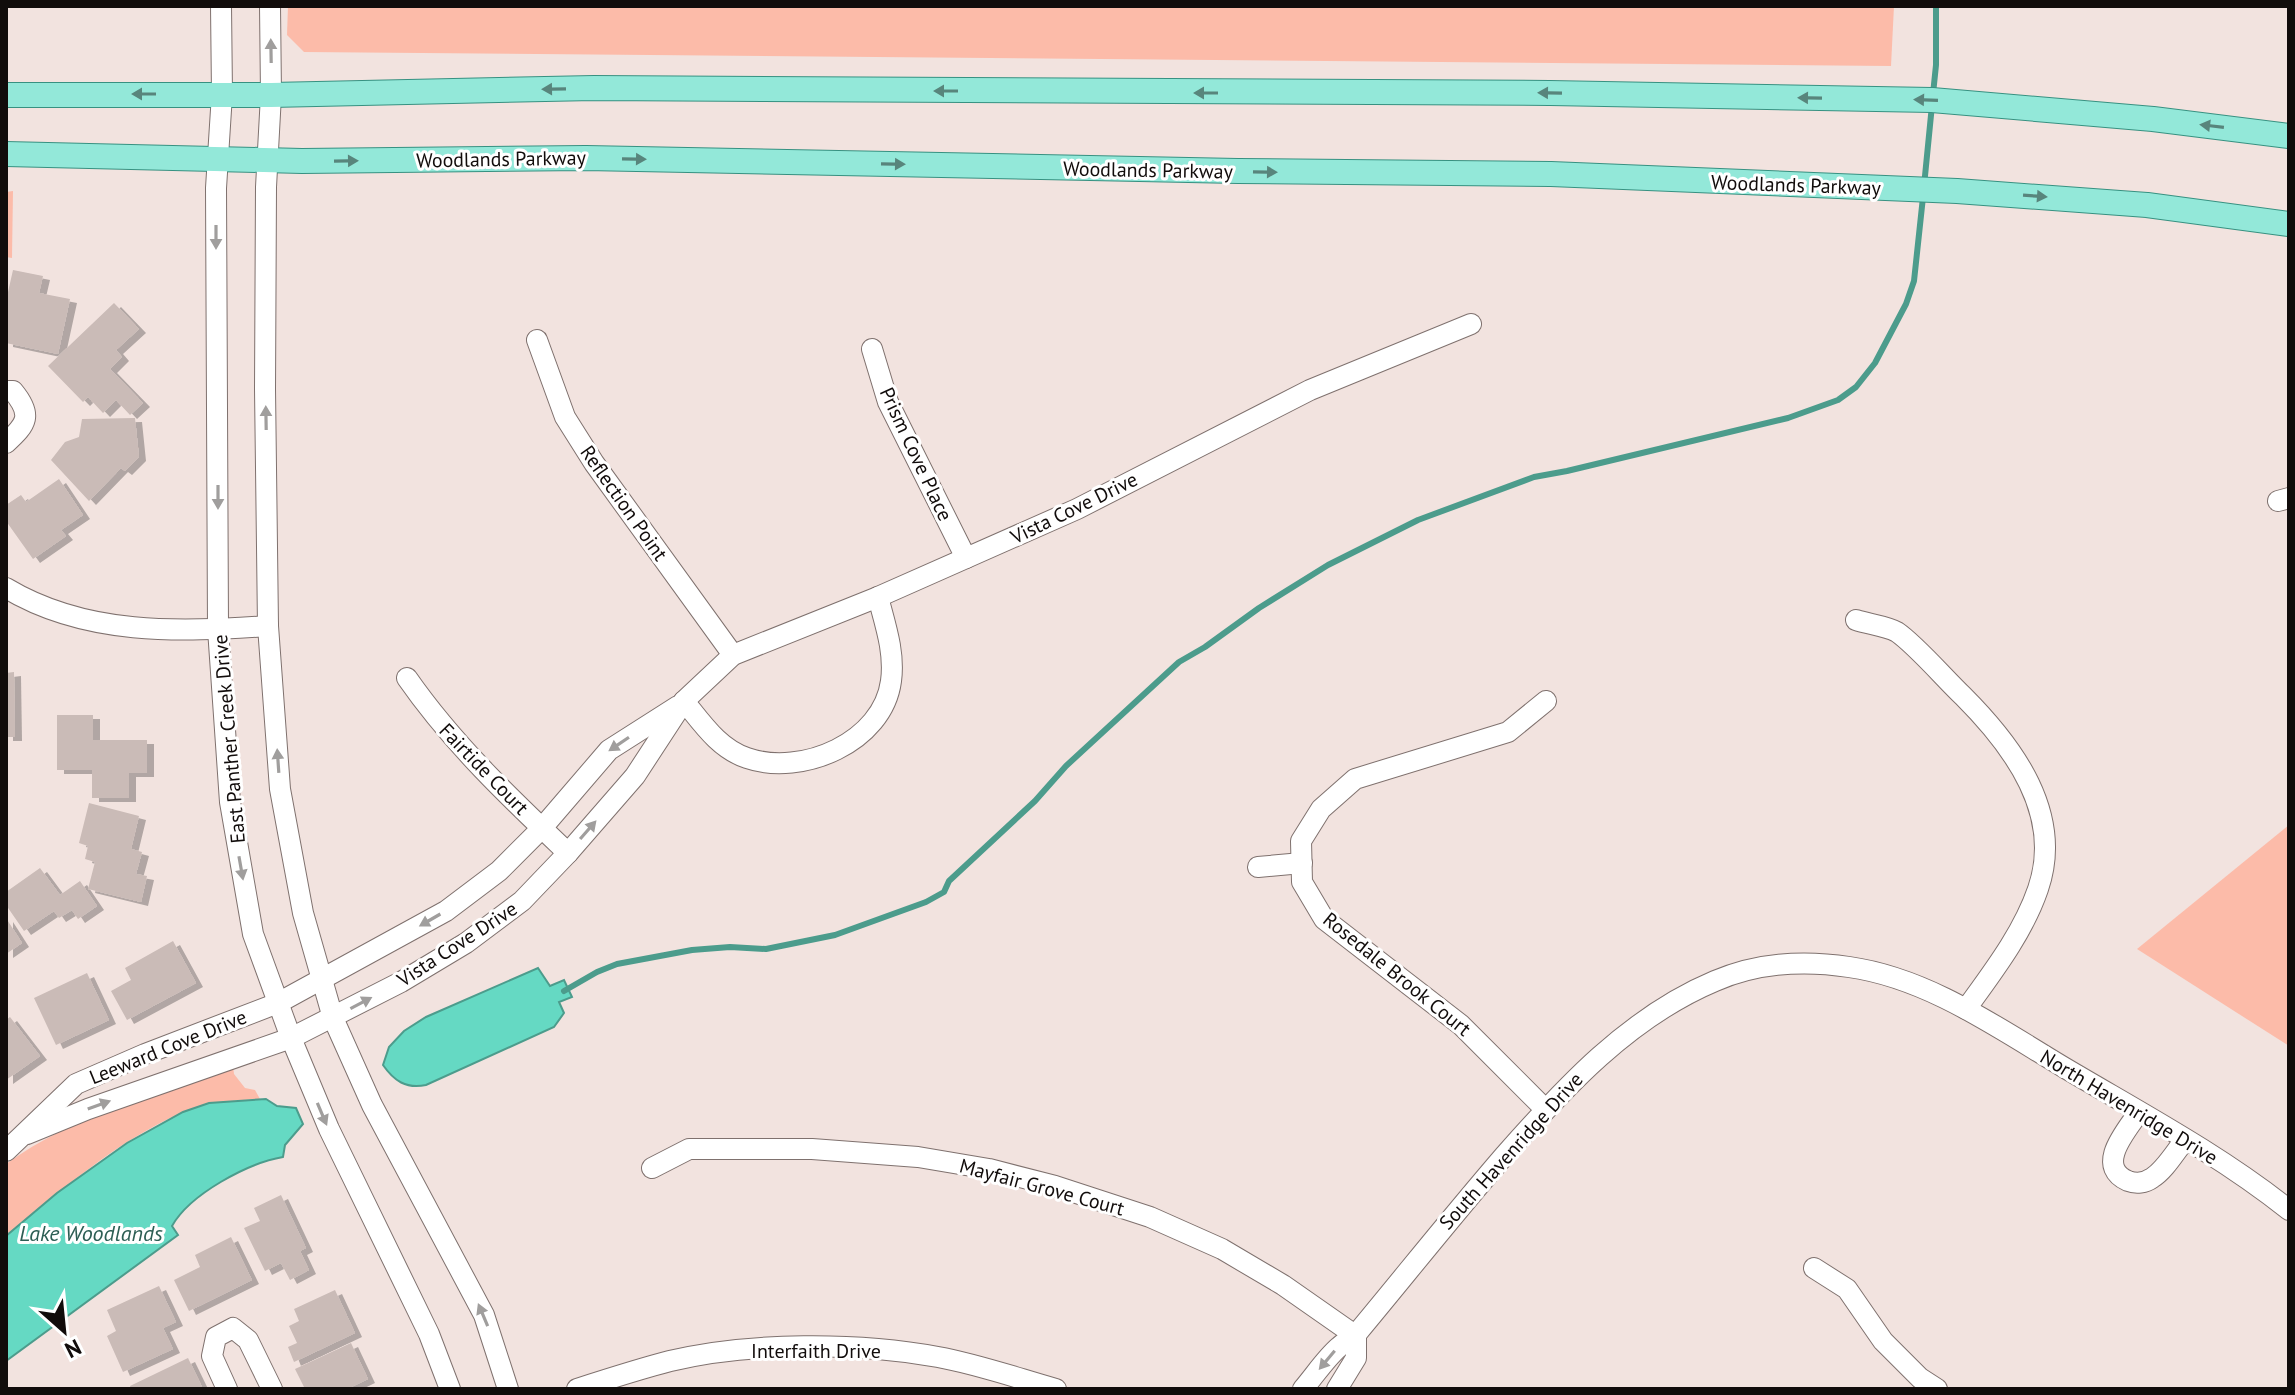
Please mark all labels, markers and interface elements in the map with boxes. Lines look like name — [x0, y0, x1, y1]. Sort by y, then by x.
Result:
one-way arrow — [264, 38, 277, 63]
one-way arrow — [541, 82, 566, 95]
one-way arrow — [933, 85, 958, 97]
one-way arrow — [1193, 87, 1218, 99]
one-way arrow — [1537, 87, 1562, 99]
one-way arrow — [131, 88, 156, 100]
one-way arrow — [1797, 92, 1822, 104]
one-way arrow — [1913, 94, 1938, 107]
one-way arrow — [2199, 120, 2224, 133]
street label: Woodlands Parkway — [416, 145, 587, 173]
one-way arrow — [622, 153, 647, 166]
one-way arrow — [334, 155, 359, 167]
street label: Woodlands Parkway — [1063, 156, 1234, 184]
one-way arrow — [881, 158, 906, 171]
one-way arrow — [1253, 166, 1278, 178]
street label: Woodlands Parkway — [1711, 169, 1882, 201]
one-way arrow — [2023, 190, 2048, 203]
one-way arrow — [210, 225, 223, 250]
street label: Prism Cove Place — [874, 383, 958, 525]
one-way arrow — [259, 405, 272, 430]
street label: Reflection Point — [575, 440, 674, 566]
street label: Vista Cove Drive — [1005, 466, 1142, 550]
one-way arrow — [212, 485, 224, 510]
street label: East Panther Creek Drive — [207, 633, 251, 845]
street label: Fairtide Court — [434, 718, 534, 821]
one-way arrow — [609, 736, 630, 751]
one-way arrow — [271, 748, 284, 773]
one-way arrow — [579, 821, 596, 841]
one-way arrow — [236, 856, 248, 881]
street label: Vista Cove Drive — [391, 895, 522, 993]
street label: Rosedale Brook Court — [1318, 906, 1476, 1042]
one-way arrow — [419, 913, 441, 927]
one-way arrow — [349, 997, 372, 1010]
street label: Leeward Cove Drive — [85, 1004, 251, 1090]
street label: North Havenridge Drive — [2036, 1044, 2222, 1170]
street label: South Havenridge Drive — [1433, 1067, 1589, 1235]
one-way arrow — [87, 1098, 111, 1111]
one-way arrow — [316, 1102, 329, 1126]
street label: Mayfair Grove Court — [957, 1152, 1128, 1222]
water label: Lake Woodlands — [19, 1219, 163, 1247]
north arrow — [24, 1291, 104, 1371]
one-way arrow — [476, 1303, 489, 1327]
text: N — [60, 1333, 86, 1365]
street label: Interfaith Drive — [751, 1338, 881, 1364]
one-way arrow — [1319, 1350, 1336, 1370]

